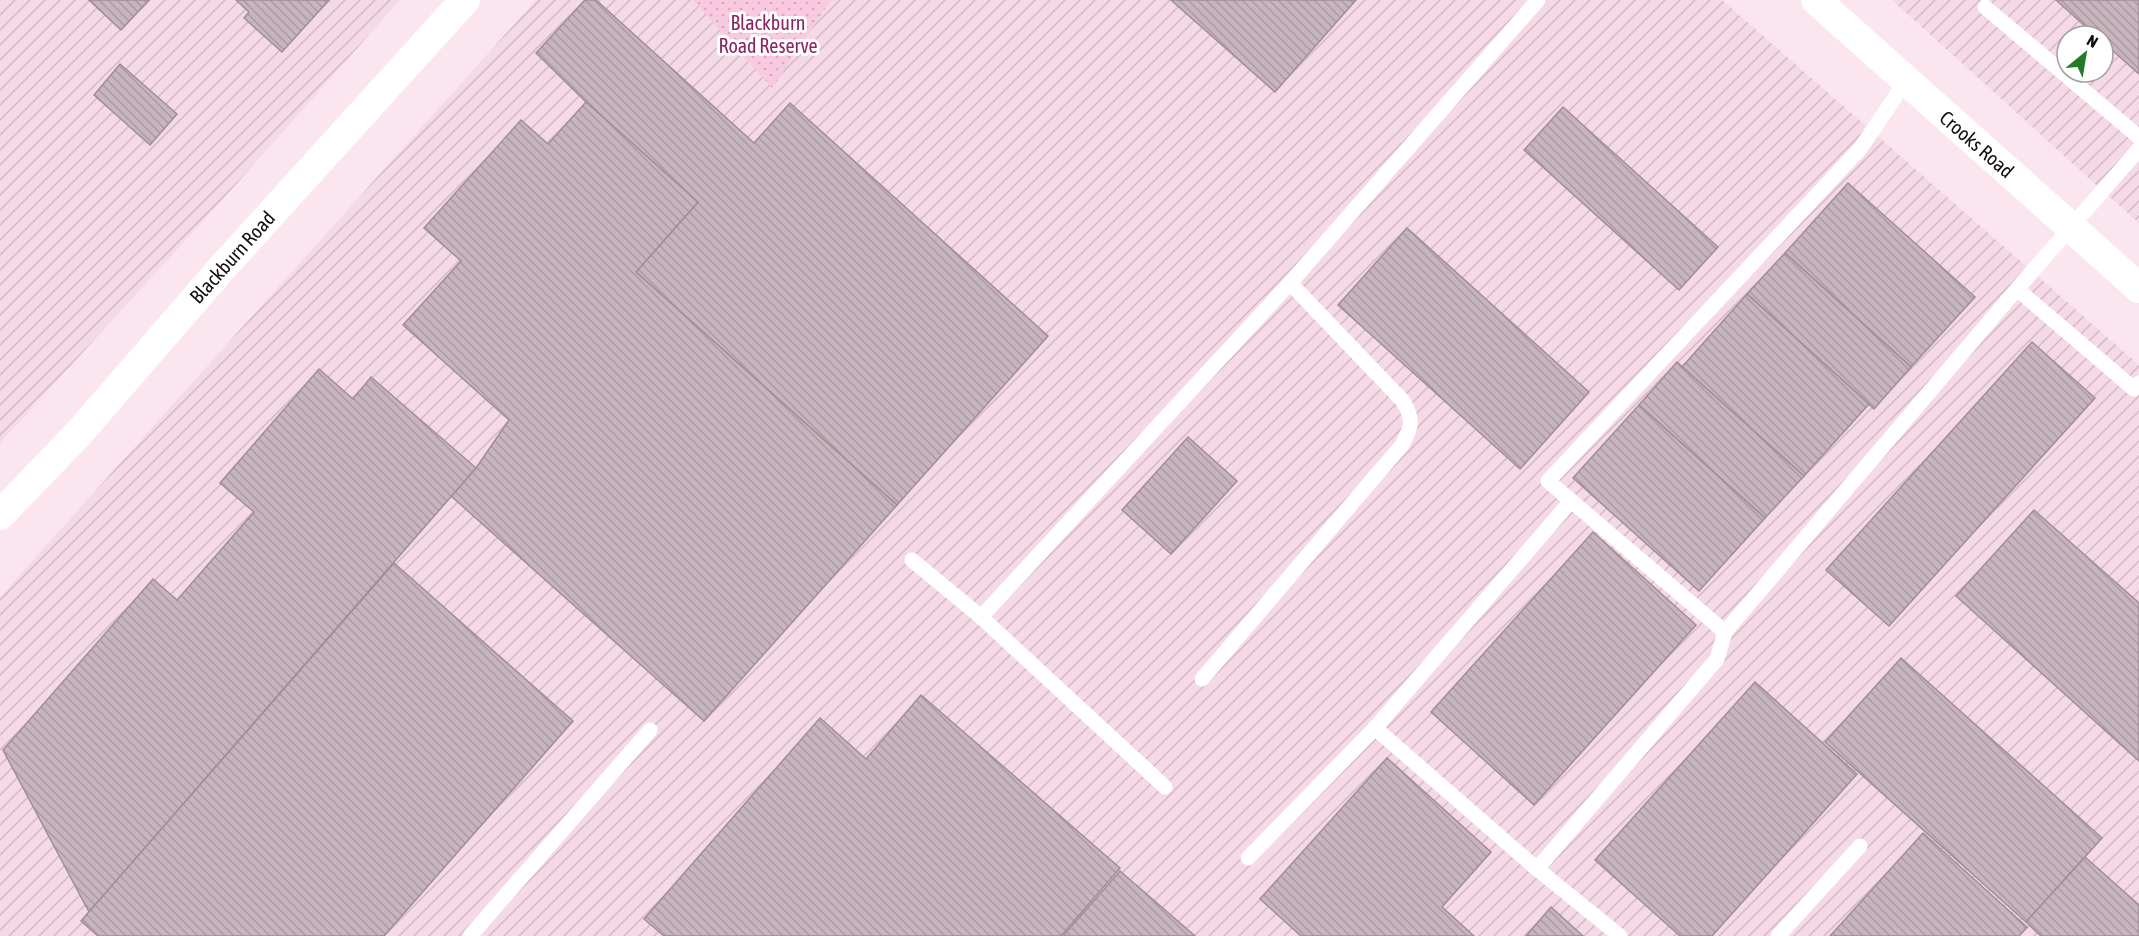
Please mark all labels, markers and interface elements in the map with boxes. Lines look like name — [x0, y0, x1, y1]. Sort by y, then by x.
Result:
park label: Blackburn Road Reserve — [718, 11, 818, 57]
north arrow — [2055, 24, 2115, 84]
text: N — [2084, 31, 2101, 51]
street label: Crooks Road — [1935, 106, 2019, 182]
street label: Blackburn Road — [185, 206, 279, 308]

